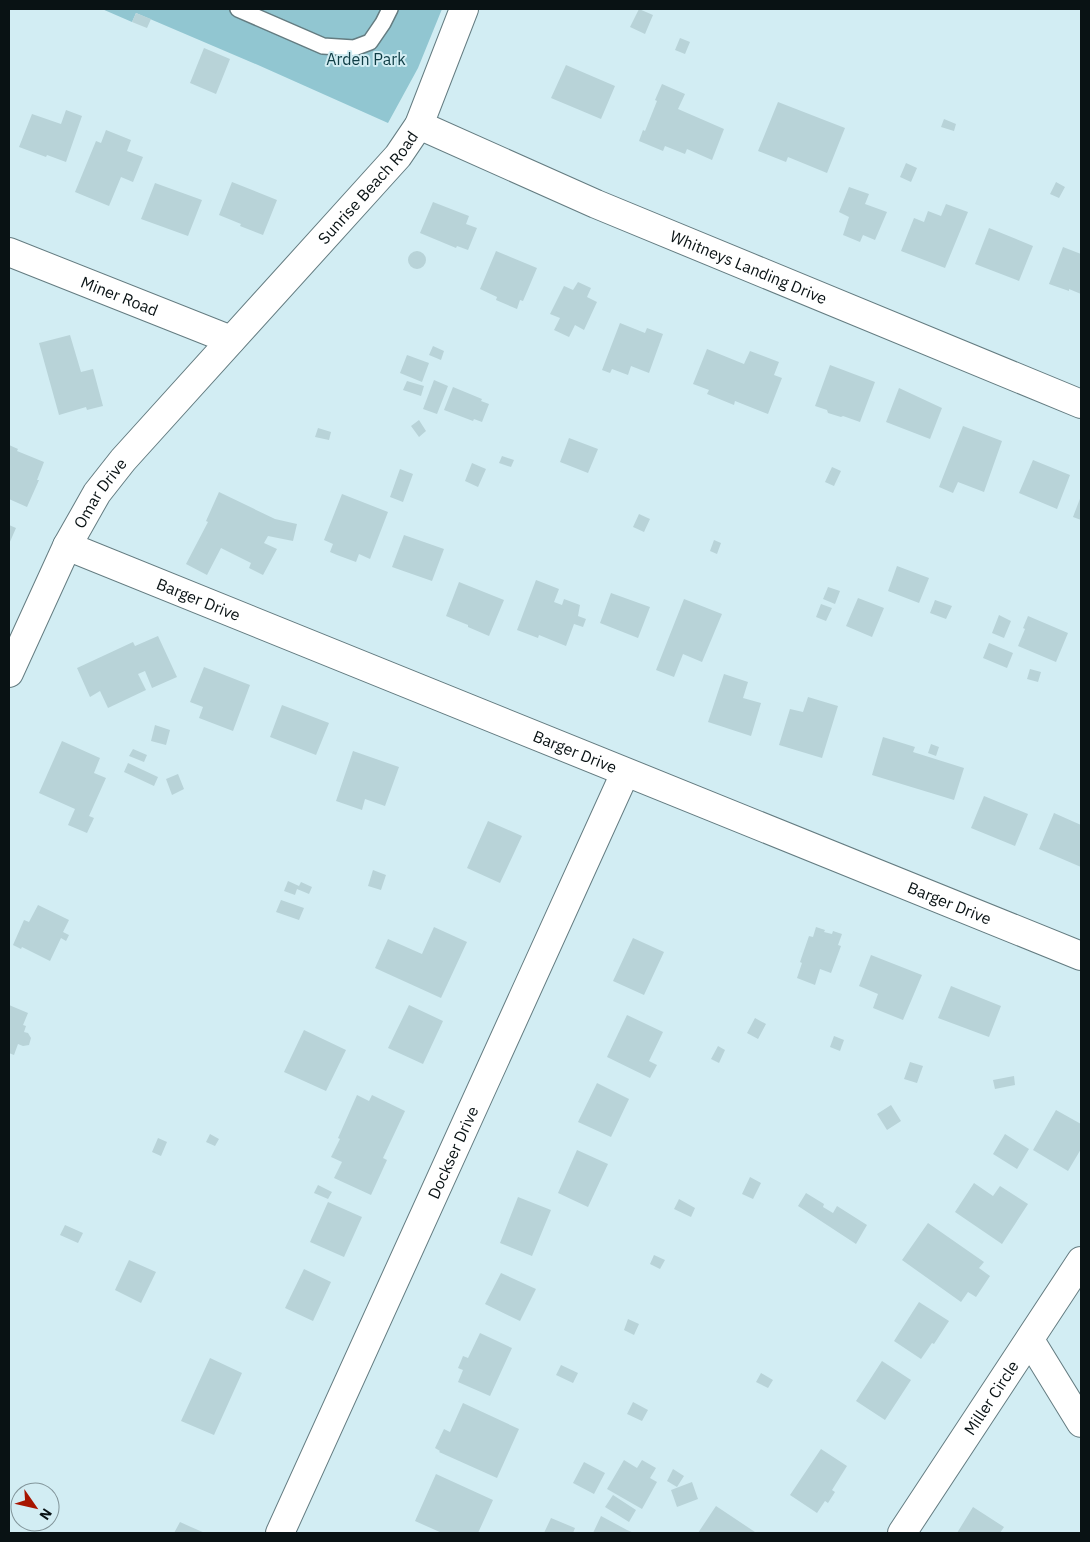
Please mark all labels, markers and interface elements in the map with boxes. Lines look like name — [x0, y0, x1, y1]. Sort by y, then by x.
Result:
park label: Arden Park — [326, 49, 406, 69]
street label: Sunrise Beach Road — [313, 127, 422, 248]
street label: Whitneys Landing Drive — [667, 226, 830, 308]
street label: Miner Road — [78, 272, 161, 320]
street label: Omar Drive — [69, 454, 131, 532]
street label: Barger Drive — [154, 573, 244, 625]
street label: Barger Drive — [530, 726, 620, 777]
street label: Barger Drive — [905, 877, 995, 929]
street label: Dockser Drive — [423, 1103, 483, 1202]
street label: Miller Circle — [959, 1356, 1023, 1439]
north arrow — [10, 1482, 60, 1532]
text: N — [35, 1505, 56, 1524]

